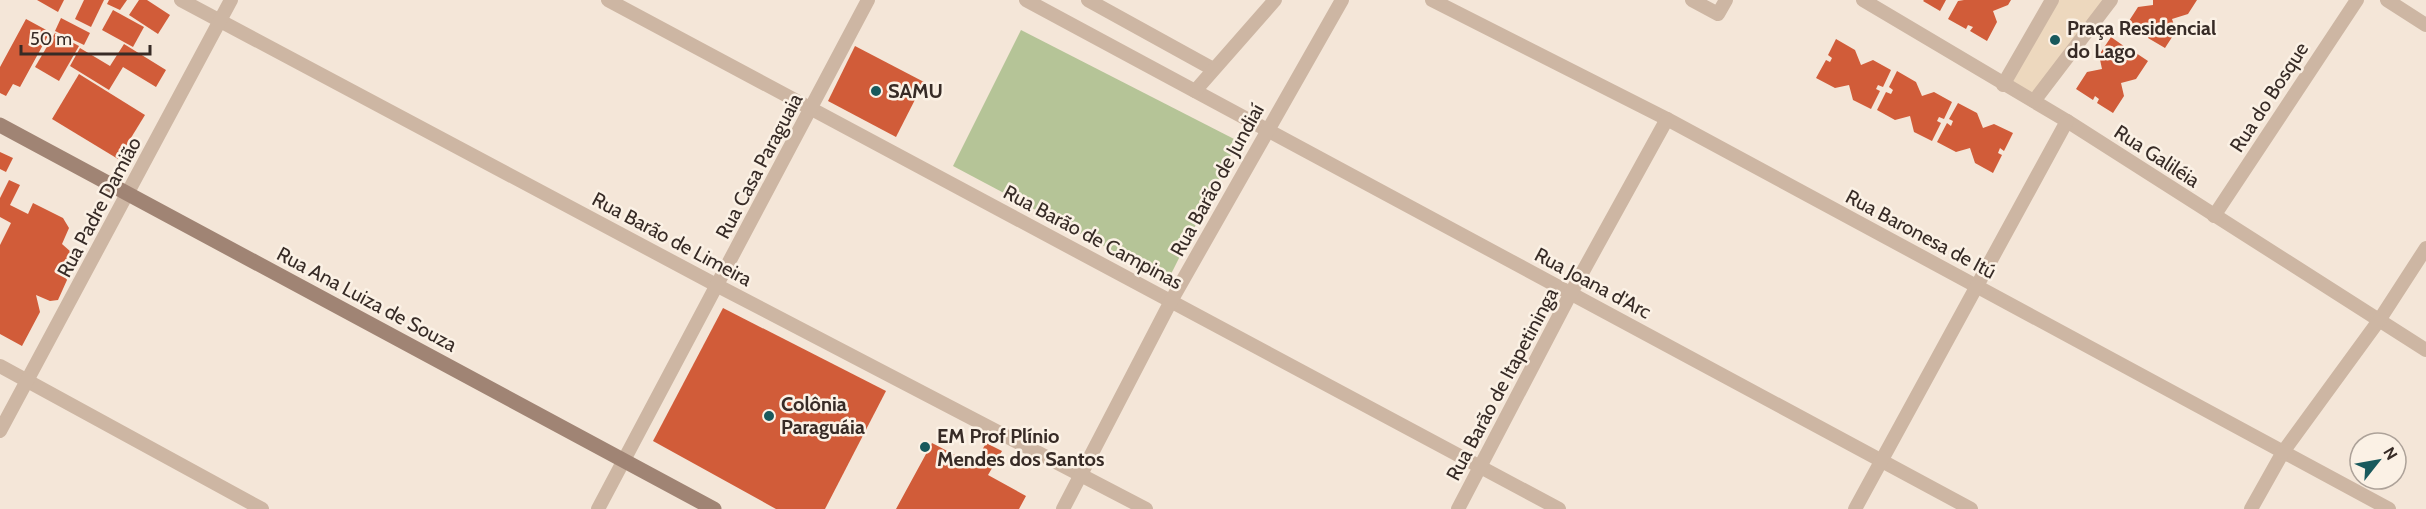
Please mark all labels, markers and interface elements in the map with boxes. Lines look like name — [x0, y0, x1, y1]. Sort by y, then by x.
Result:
place label: Praça Residencial do Lago — [2067, 16, 2216, 63]
scale bar — [21, 18, 150, 56]
text: 50 m — [30, 28, 72, 50]
marker: Praça Residencial do Lago — [2048, 33, 2062, 47]
street label: Rua do Bosque — [2225, 38, 2313, 156]
place label: SAMU — [888, 79, 943, 103]
marker: SAMU — [869, 84, 883, 98]
street label: Rua Casa Paraguaia — [711, 89, 808, 243]
street label: Rua Barão de Jundiaí — [1165, 99, 1269, 261]
street label: Rua Galiléia — [2110, 119, 2205, 193]
street label: Rua Padre Damião — [52, 133, 146, 281]
street label: Rua Barão de Campinas — [1000, 180, 1186, 294]
street label: Rua Baronesa de Itú — [1842, 184, 2000, 284]
street label: Rua Barão de Limeira — [588, 187, 756, 291]
street label: Rua Ana Luiza de Souza — [273, 241, 461, 357]
street label: Rua Joana d'Arc — [1531, 242, 1655, 324]
street label: Rua Barão de Itapetininga — [1441, 283, 1563, 484]
place label: Colônia Paraguáia — [781, 392, 865, 439]
marker: Colônia Paraguáia — [762, 409, 776, 423]
place label: EM Prof Plínio Mendes dos Santos — [937, 424, 1104, 471]
north arrow — [2348, 431, 2408, 491]
marker: EM Prof Plínio Mendes dos Santos — [918, 440, 932, 454]
text: N — [2379, 444, 2401, 463]

